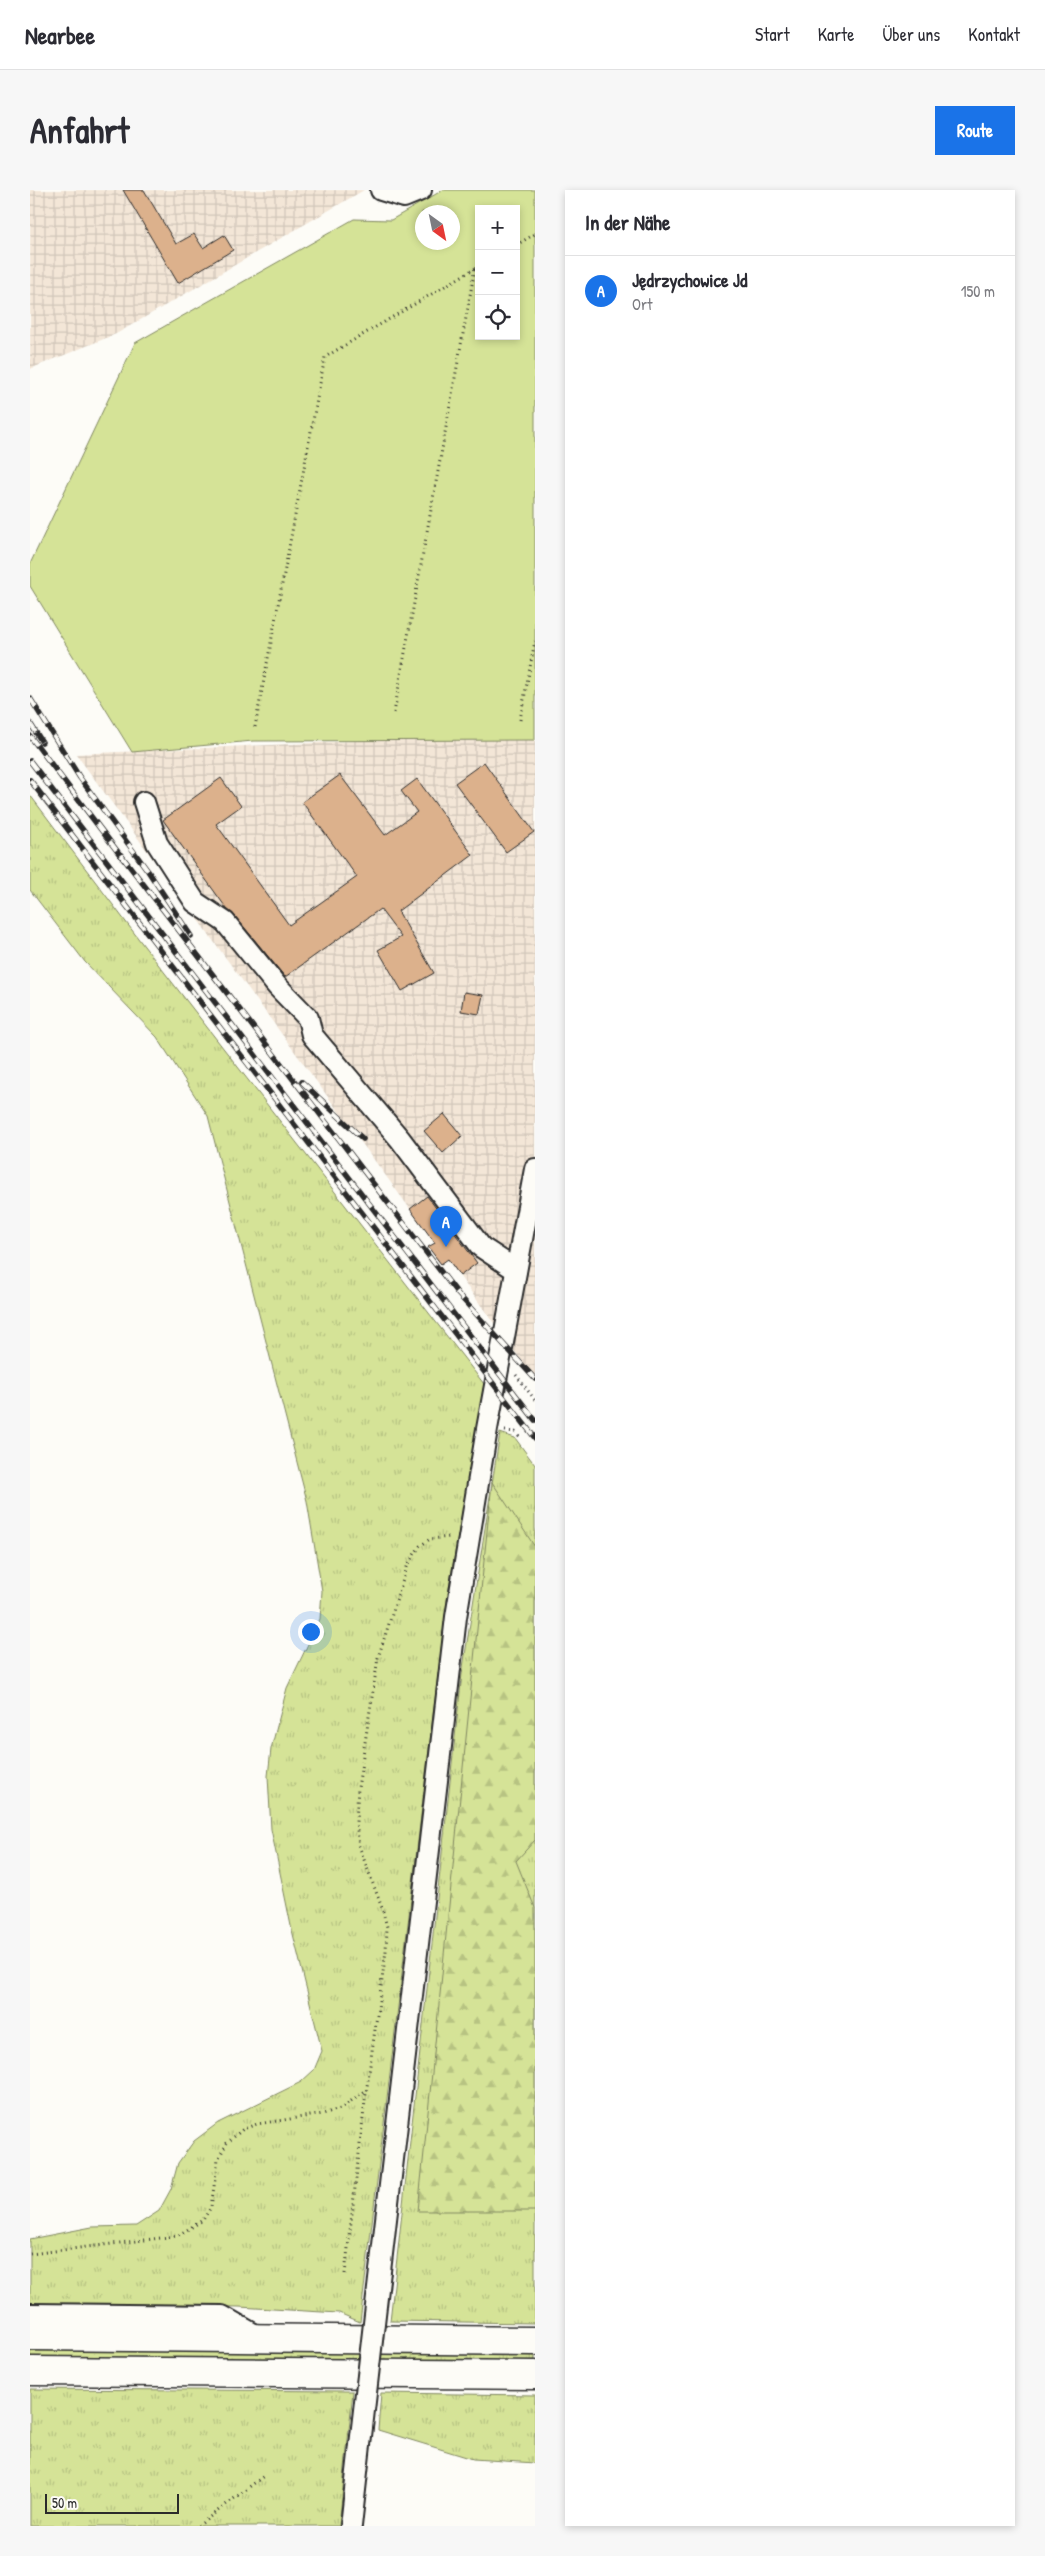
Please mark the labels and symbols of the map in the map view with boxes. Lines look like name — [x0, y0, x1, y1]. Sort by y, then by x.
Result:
north arrow — [415, 205, 460, 250]
pin: A — [430, 1206, 462, 1247]
your location — [298, 1619, 324, 1645]
scale bar — [45, 2491, 179, 2514]

